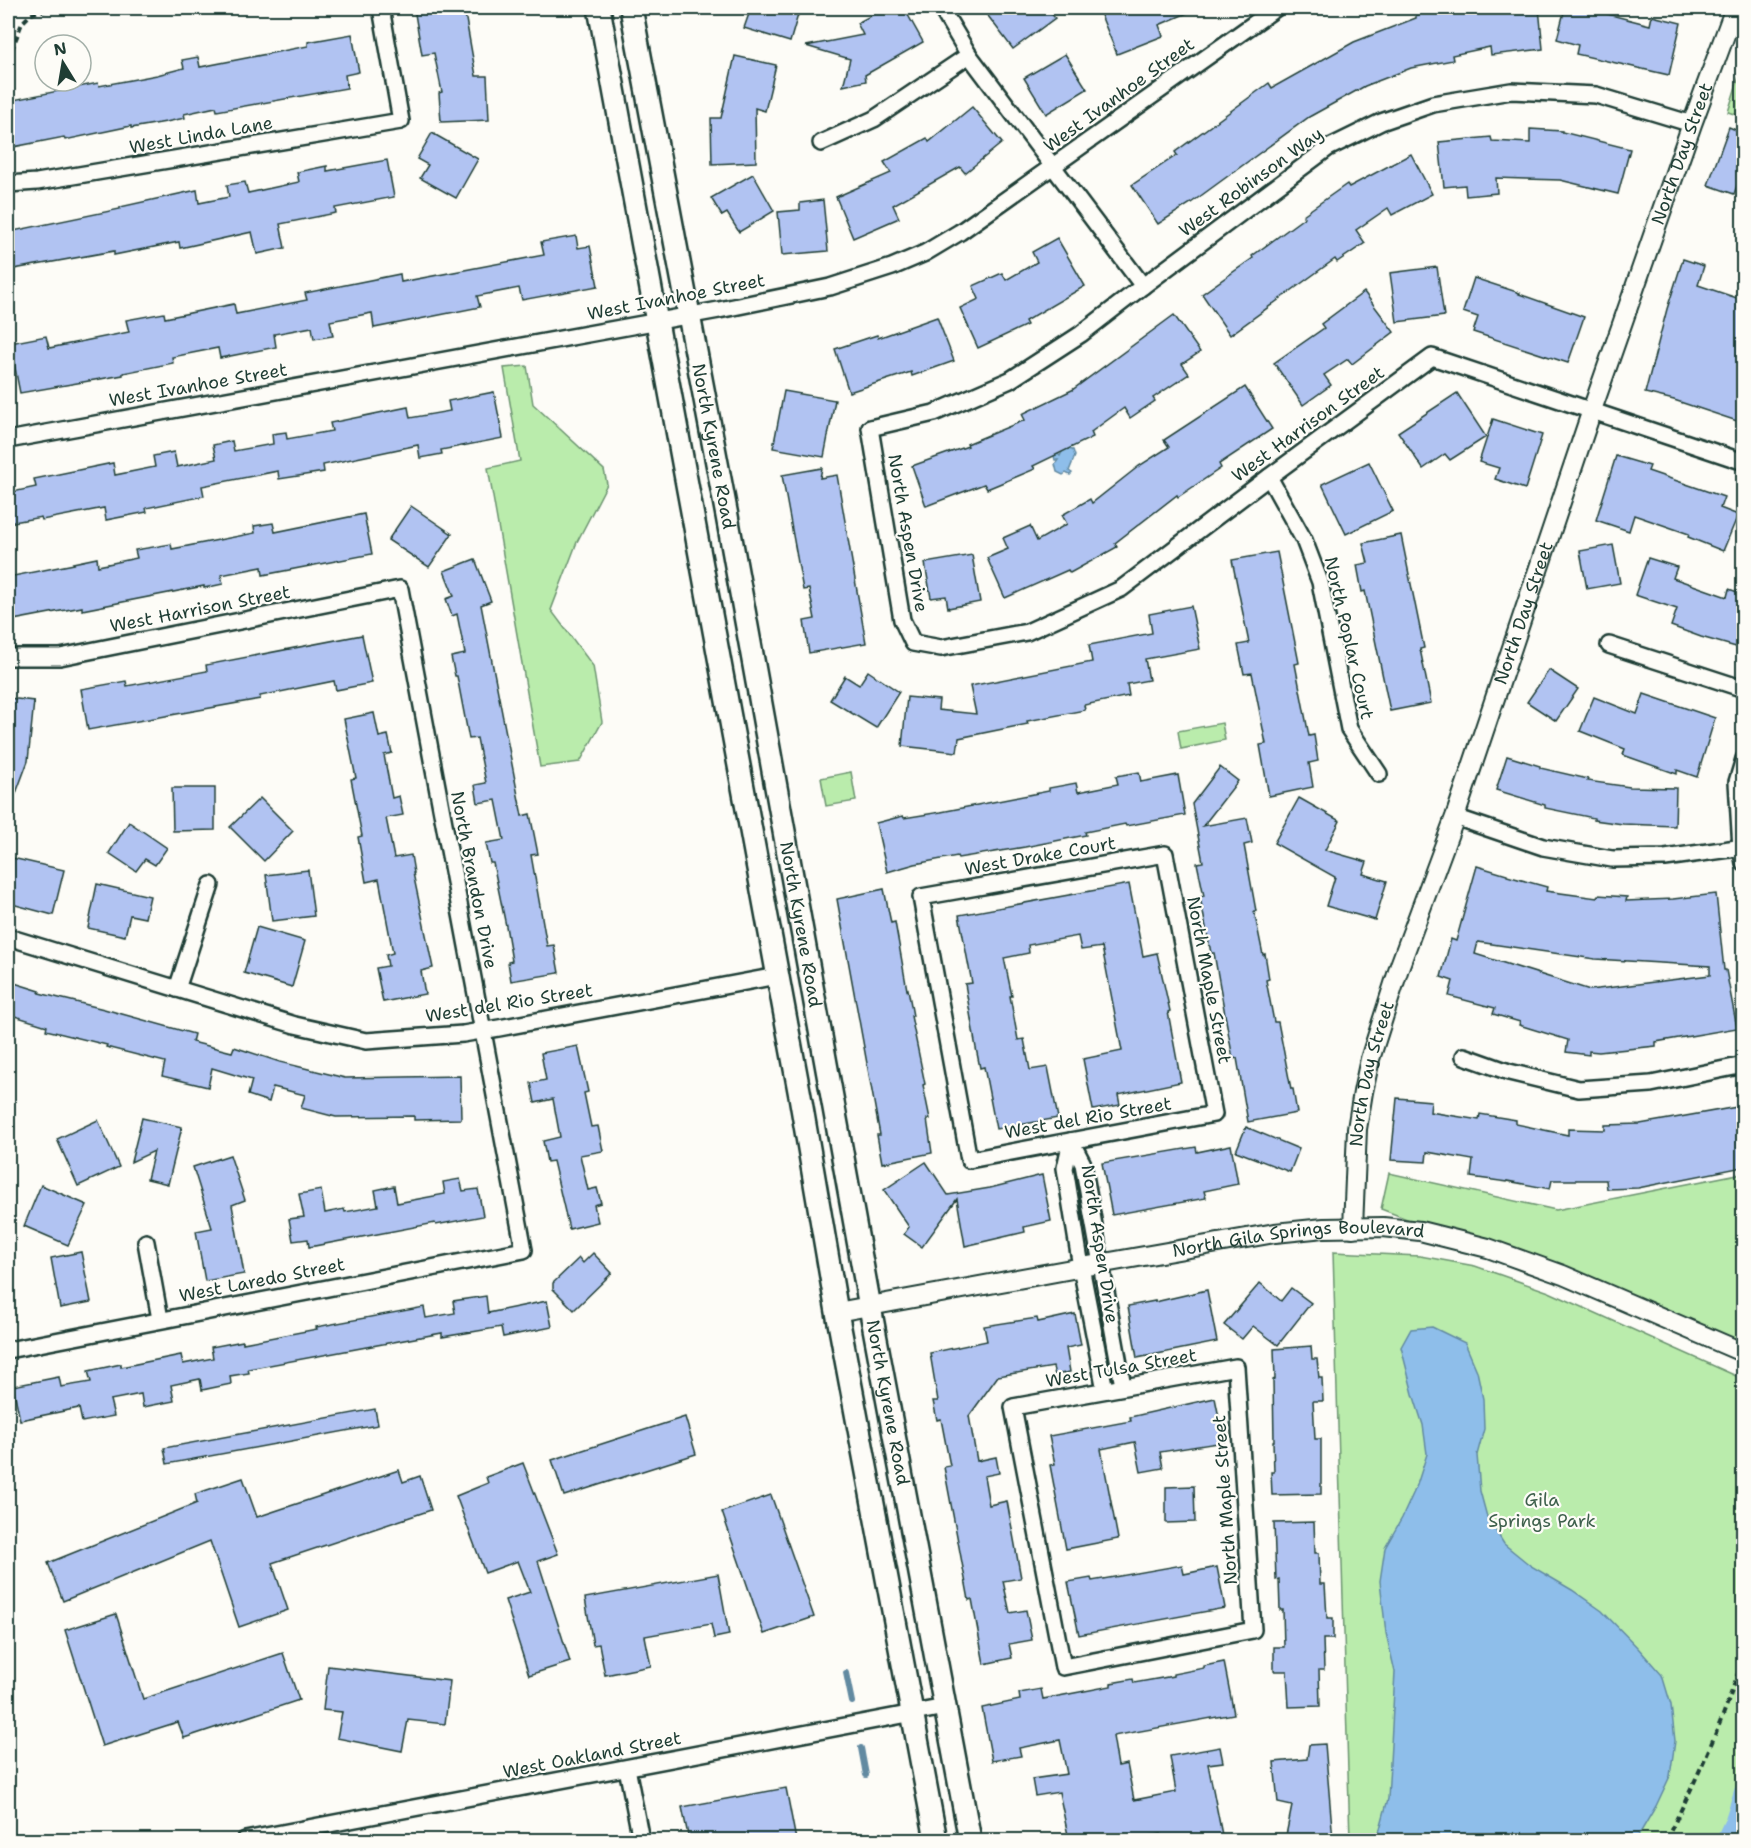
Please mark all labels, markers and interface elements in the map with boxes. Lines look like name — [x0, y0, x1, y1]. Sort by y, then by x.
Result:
street label: West Ivanhoe Street — [1039, 32, 1199, 158]
north arrow — [33, 33, 93, 93]
text: N — [52, 37, 68, 60]
street label: North Day Street — [1646, 79, 1718, 228]
street label: West Linda Lane — [127, 111, 275, 159]
street label: West Robinson Way — [1174, 122, 1328, 242]
street label: West Ivanhoe Street — [585, 268, 767, 326]
street label: West Ivanhoe Street — [107, 357, 289, 412]
street label: West Harrison Street — [1227, 360, 1389, 488]
street label: North Kyrene Road — [686, 361, 741, 531]
street label: North Aspen Drive — [882, 452, 934, 614]
street label: North Day Street — [1488, 538, 1559, 688]
street label: North Poplar Court — [1319, 554, 1379, 722]
street label: West Harrison Street — [108, 580, 292, 638]
street label: North Brandon Drive — [445, 789, 503, 971]
street label: West Drake Court — [963, 831, 1118, 881]
street label: North Kyrene Road — [774, 840, 828, 1009]
street label: North Maple Street — [1181, 894, 1237, 1066]
street label: West del Rio Street — [424, 978, 595, 1028]
street label: North Day Street — [1344, 998, 1400, 1147]
street label: West del Rio Street — [1003, 1091, 1173, 1145]
street label: North Aspen Drive — [1076, 1163, 1124, 1325]
street label: North Gila Springs Boulevard — [1170, 1215, 1426, 1263]
street label: West Laredo Street — [177, 1252, 347, 1308]
street label: North Kyrene Road — [861, 1318, 915, 1487]
street label: West Tulsa Street — [1044, 1343, 1199, 1393]
street label: North Maple Street — [1207, 1414, 1243, 1586]
park label: Gila Springs Park — [1488, 1488, 1596, 1533]
street label: West Oakland Street — [501, 1726, 683, 1784]

